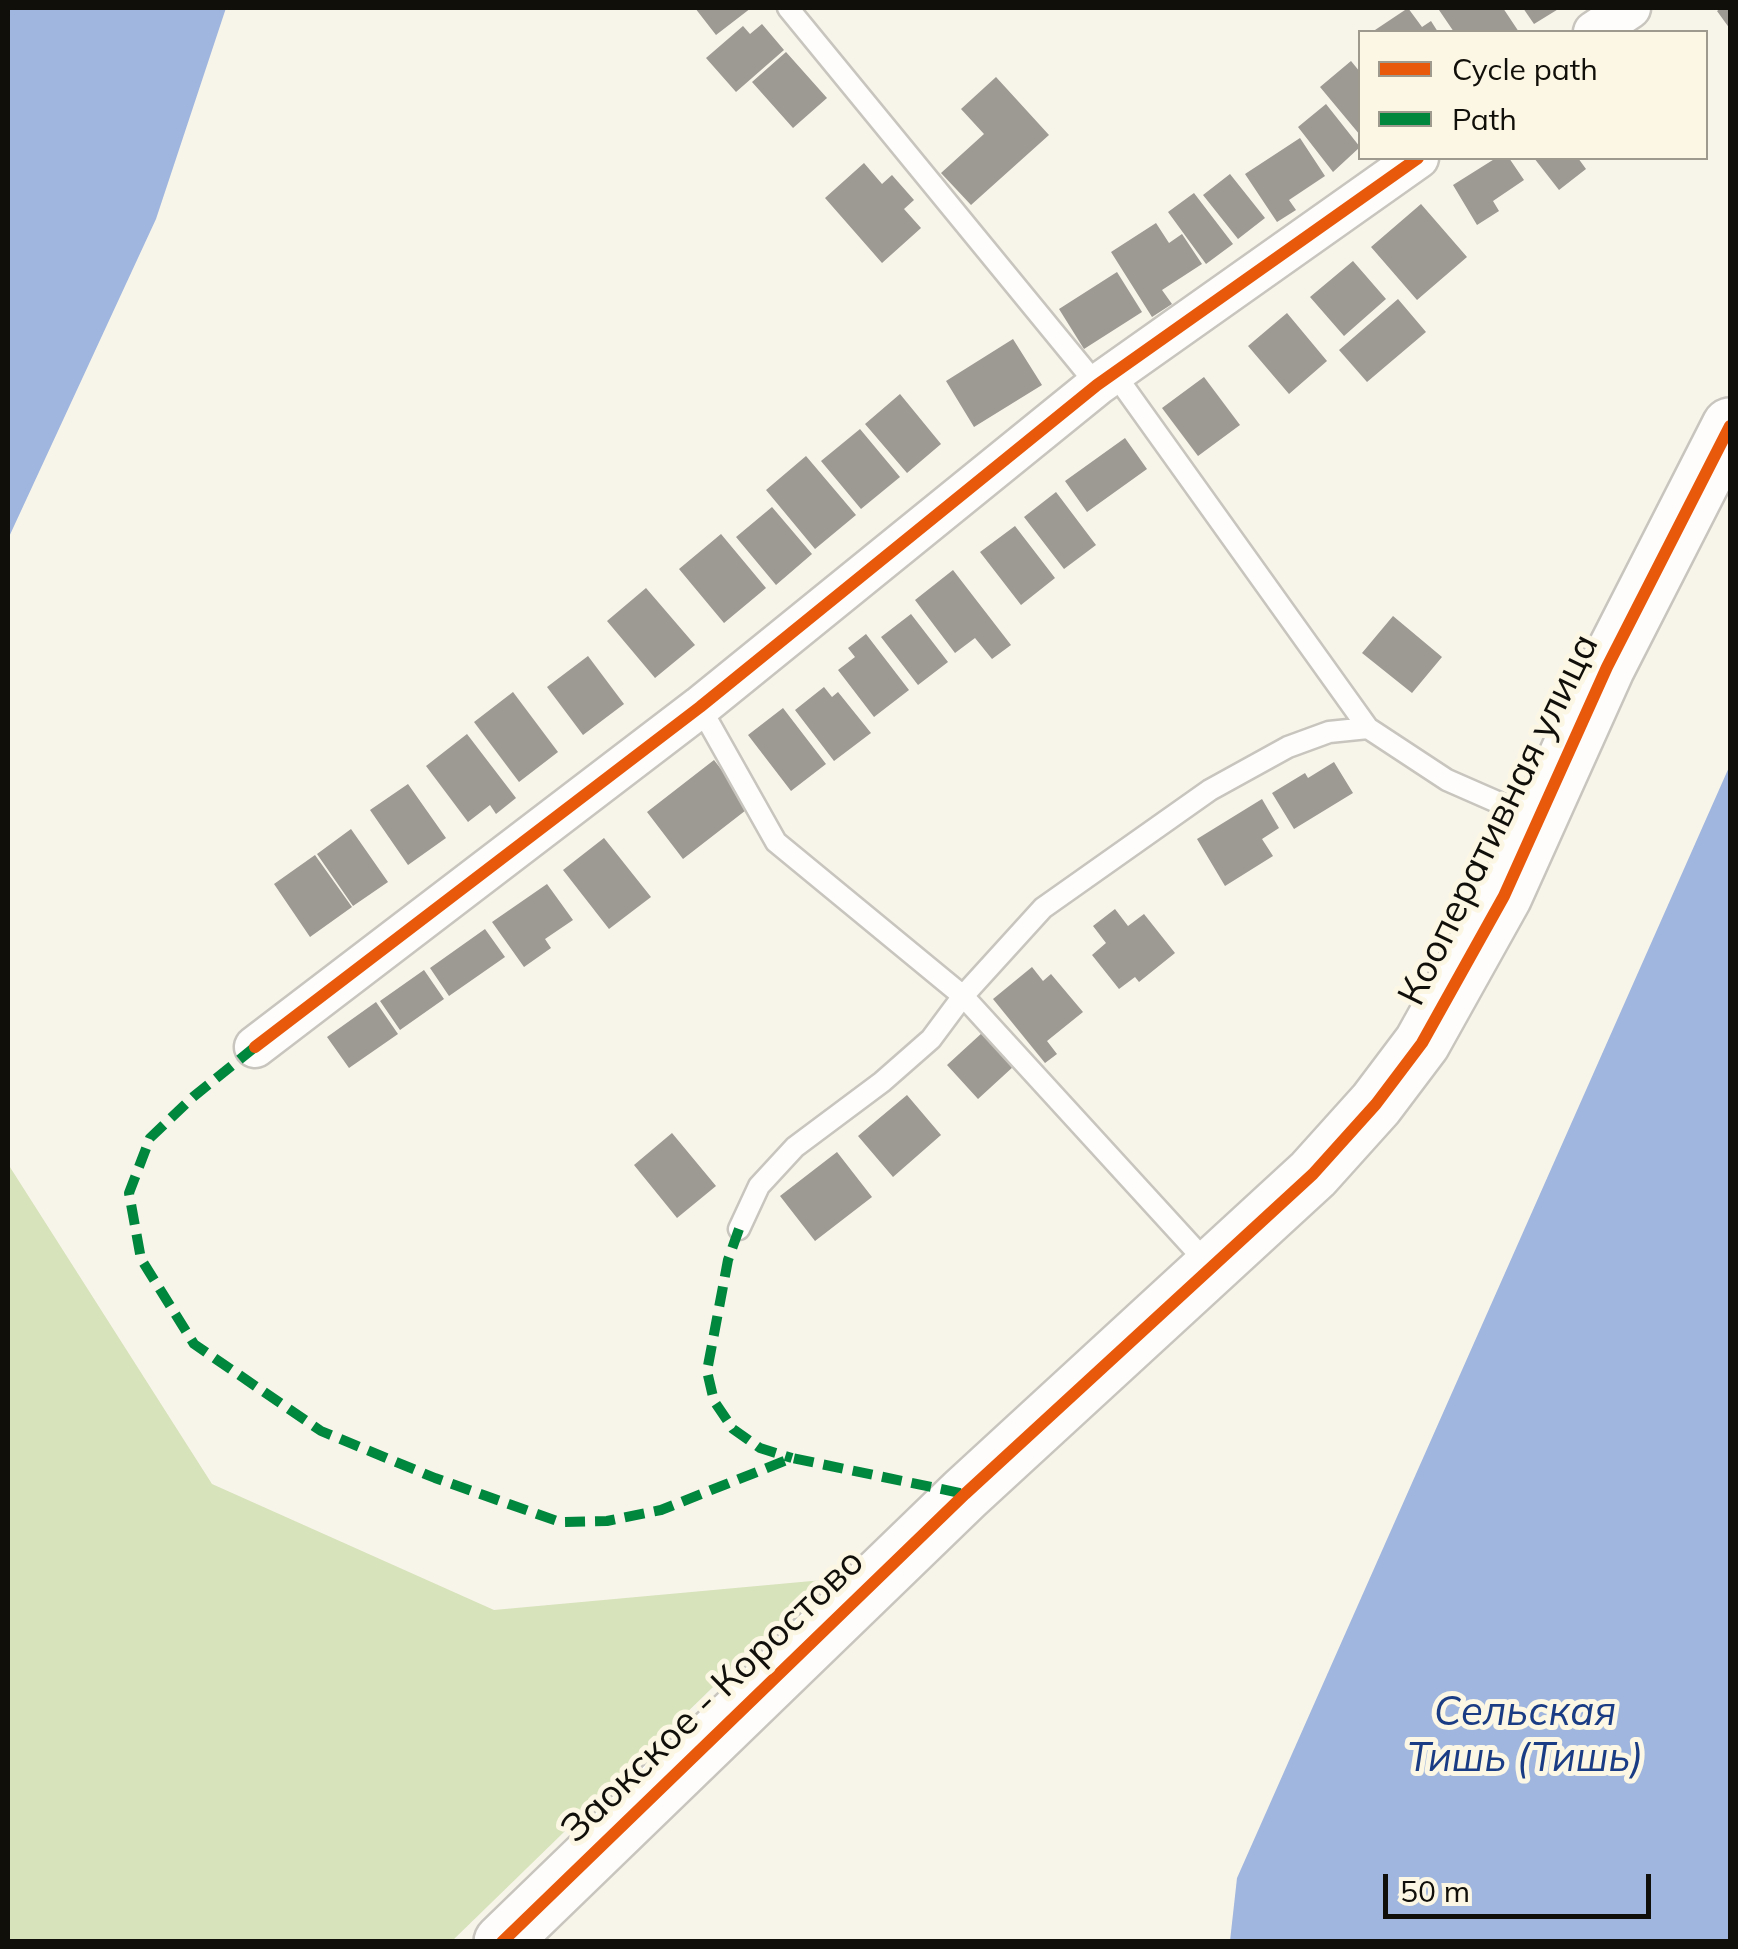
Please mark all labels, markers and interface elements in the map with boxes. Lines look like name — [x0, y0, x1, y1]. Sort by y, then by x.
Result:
legend — [1358, 30, 1708, 160]
text: Cycle path — [1452, 50, 1598, 88]
text: Path — [1452, 100, 1517, 138]
street label: Кооперативная улица — [1389, 627, 1609, 1013]
street label: Заокское - Коростово — [552, 1540, 874, 1852]
water label: Сельская Тишь (Тишь) — [1407, 1689, 1643, 1783]
scale bar — [1388, 1854, 1656, 1916]
text: 50 m — [1400, 1872, 1470, 1910]

